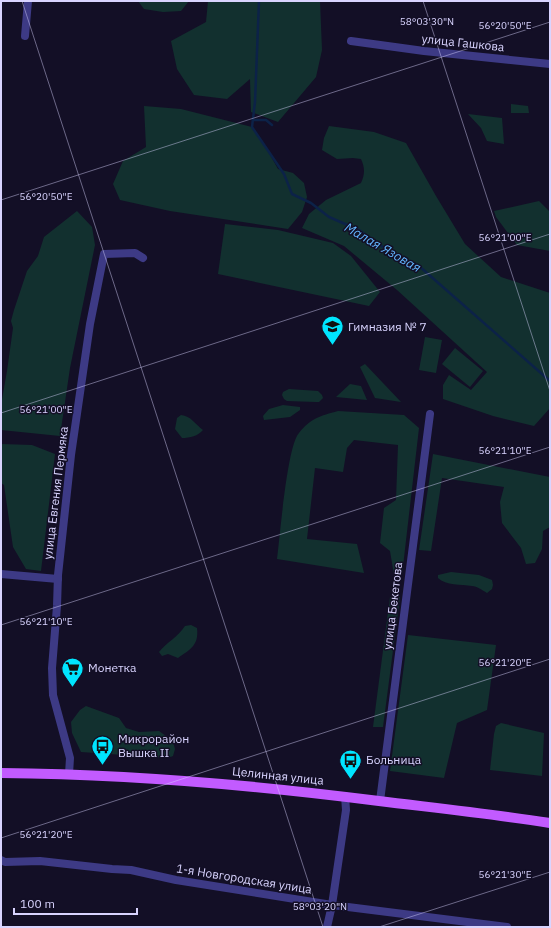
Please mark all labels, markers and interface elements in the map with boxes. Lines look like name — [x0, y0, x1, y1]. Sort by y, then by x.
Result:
text: 58°03'30"N — [400, 15, 454, 28]
text: 56°20'50"E — [478, 19, 532, 32]
street label: улица Гашкова — [421, 31, 506, 54]
text: 56°20'50"E — [19, 190, 73, 203]
water label: Малая Язовая — [341, 219, 424, 276]
text: 56°21'00"E — [478, 231, 532, 244]
school or university icon: Гимназия № 7 — [320, 314, 346, 347]
place label: Гимназия № 7 — [348, 319, 427, 334]
text: 56°21'00"E — [19, 403, 73, 416]
street label: улица Евгения Пермяка — [40, 425, 71, 560]
text: 56°21'10"E — [478, 444, 532, 457]
street label: улица Бекетова — [380, 561, 405, 651]
text: 56°21'10"E — [19, 615, 73, 628]
supermarket icon: Монетка — [60, 655, 86, 688]
text: 56°21'20"E — [478, 656, 532, 669]
place label: Монетка — [88, 660, 137, 675]
place label: Микрорайон Вышка II — [118, 731, 189, 760]
bus stop icon: Микрорайон Вышка II — [90, 733, 116, 766]
bus stop icon: Больница — [337, 747, 363, 780]
place label: Больница — [366, 752, 422, 767]
street label: Целинная улица — [231, 763, 325, 788]
text: 56°21'20"E — [19, 828, 73, 841]
street label: 1-я Новгородская улица — [175, 860, 314, 897]
text: 56°21'30"E — [478, 868, 532, 881]
scale bar — [14, 890, 137, 916]
text: 100 m — [20, 896, 55, 911]
text: 58°03'20"N — [293, 900, 347, 913]

